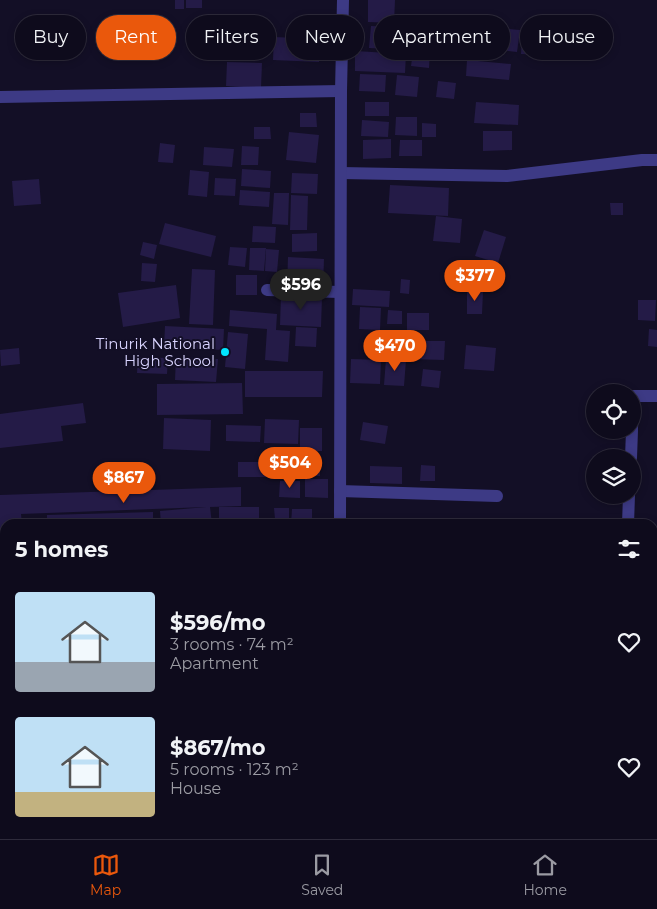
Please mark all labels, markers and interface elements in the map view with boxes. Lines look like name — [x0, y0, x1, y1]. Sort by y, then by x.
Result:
chip: Buy — [15, 15, 86, 60]
chip: Rent — [96, 15, 176, 60]
chip: Filters — [186, 15, 276, 60]
chip: New — [286, 15, 364, 60]
chip: Apartment — [374, 15, 510, 60]
chip: House — [520, 15, 613, 60]
pin: $377 — [445, 260, 505, 302]
text: $377 — [455, 266, 495, 285]
pin: $596 — [271, 268, 331, 311]
text: $596 — [281, 275, 321, 294]
pin: $470 — [365, 330, 425, 372]
place label: Tinurik National High School — [96, 334, 215, 370]
text: $470 — [374, 336, 416, 355]
marker: Tinurik National High School — [219, 346, 231, 358]
map controls — [586, 384, 641, 504]
button: locate — [586, 384, 641, 439]
pin: $504 — [260, 446, 320, 489]
button: layers — [586, 449, 641, 504]
text: $504 — [269, 453, 311, 472]
pin: $867 — [94, 462, 154, 504]
text: $867 — [104, 468, 144, 487]
icon: filters — [615, 535, 643, 563]
text: 5 homes — [15, 537, 108, 562]
text: $596/mo — [170, 610, 266, 635]
icon: home — [55, 612, 115, 672]
icon: heart — [615, 628, 643, 656]
text: 3 rooms · 74 m² — [170, 635, 294, 654]
text: Apartment — [170, 654, 259, 673]
text: $867/mo — [170, 735, 266, 760]
icon: home — [55, 737, 115, 797]
icon: heart — [615, 753, 643, 781]
text: 5 rooms · 123 m² — [170, 760, 299, 779]
text: House — [170, 779, 221, 798]
tab: Map — [90, 851, 121, 899]
tab: Saved — [301, 851, 343, 899]
tab: Home — [523, 851, 567, 899]

